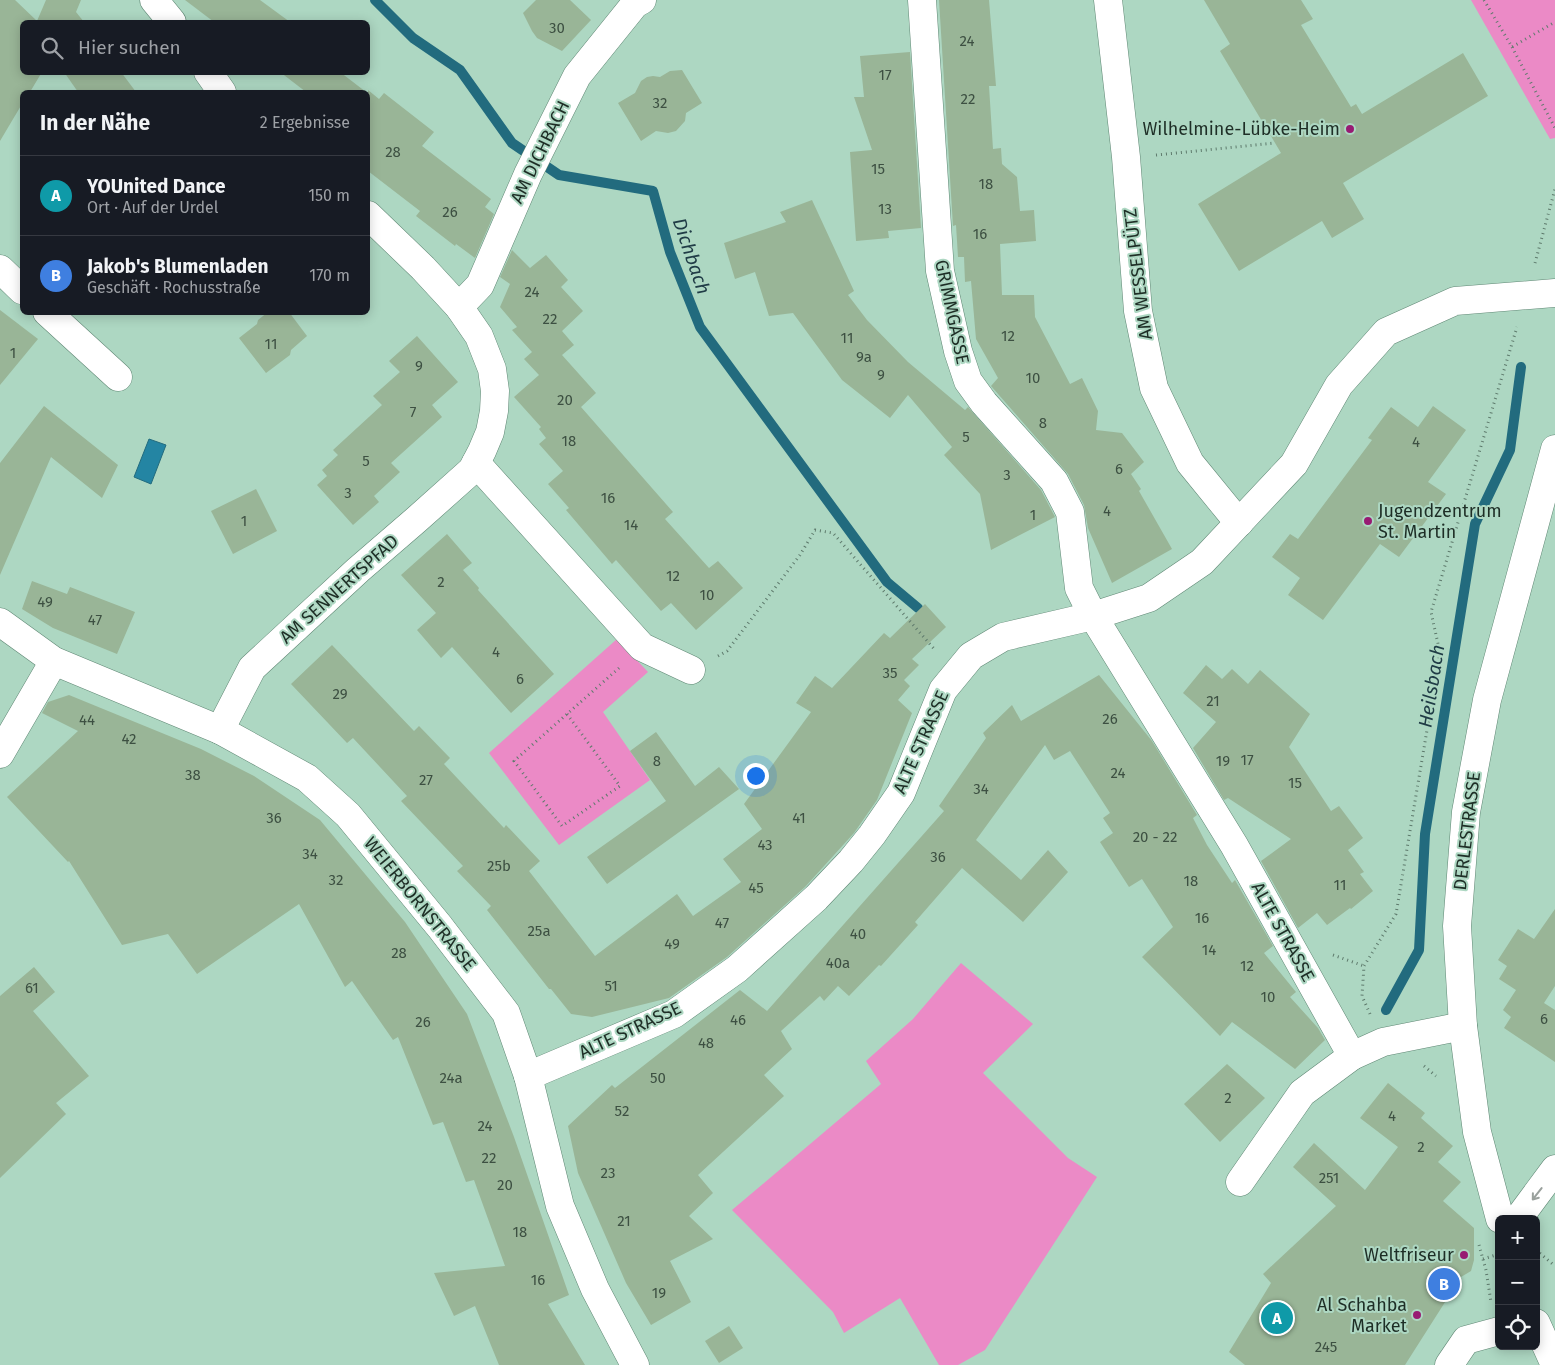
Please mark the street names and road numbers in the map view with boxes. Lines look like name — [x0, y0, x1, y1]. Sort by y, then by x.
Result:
street label: AM DICHBACH — [506, 97, 574, 207]
street label: AM WESSELPÜTZ — [1119, 207, 1157, 341]
street label: GRIMMGASSE — [930, 258, 974, 366]
street label: AM SENNERTSPFAD — [275, 530, 403, 648]
street label: ALTE STRASSE — [888, 687, 954, 797]
street label: DERLESTRASSE — [1449, 770, 1485, 892]
street label: WEIERBORNSTRASSE — [359, 833, 481, 975]
street label: ALTE STRASSE — [1247, 878, 1319, 986]
street label: ALTE STRASSE — [575, 997, 685, 1063]

